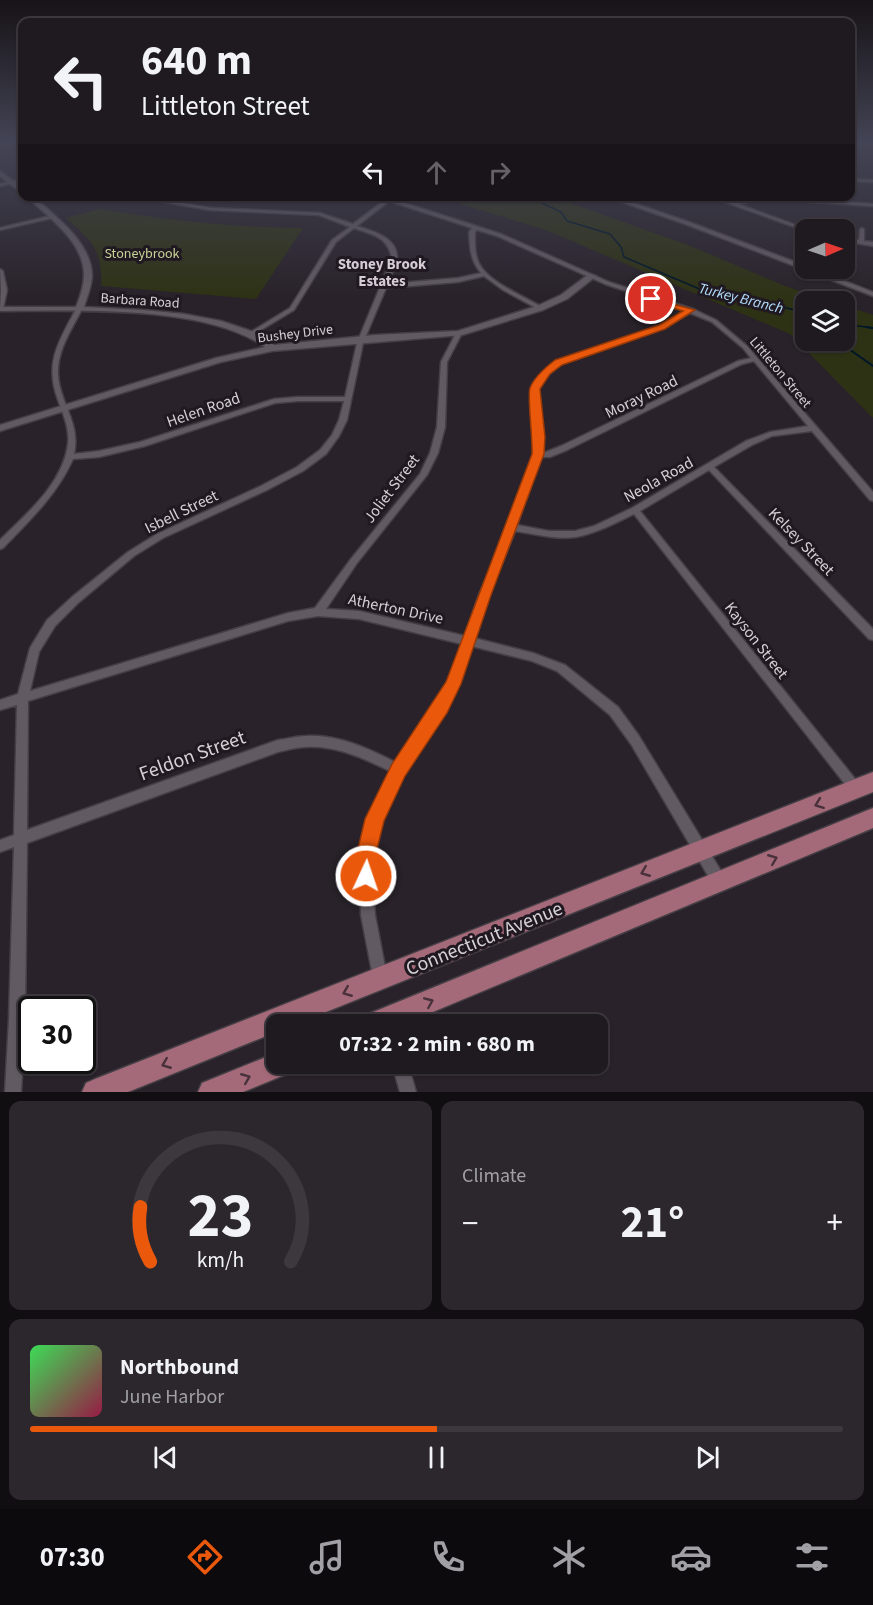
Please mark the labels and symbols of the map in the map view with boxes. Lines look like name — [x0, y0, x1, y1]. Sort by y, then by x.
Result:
north arrow — [795, 219, 855, 279]
park label: Stoneybrook — [104, 244, 180, 264]
district label: Stoney Brook Estates — [338, 254, 427, 292]
pin — [625, 273, 676, 324]
water label: Turkey Branch — [696, 278, 786, 319]
street label: Barbara Road — [100, 288, 180, 314]
street label: Bushey Drive — [256, 319, 334, 349]
street label: Littleton Street — [744, 333, 816, 413]
street label: Moray Road — [601, 370, 682, 424]
street label: Helen Road — [163, 387, 243, 433]
street label: Joliet Street — [359, 449, 425, 527]
street label: Neola Road — [620, 452, 697, 508]
street label: Isbell Street — [141, 484, 222, 539]
street label: Kelsey Street — [763, 503, 840, 581]
street label: Atherton Drive — [346, 588, 445, 630]
street label: Kayson Street — [719, 598, 794, 684]
street label: Feldon Street — [135, 724, 250, 788]
one-way arrow — [814, 796, 824, 809]
position arrow — [334, 844, 398, 908]
one-way arrow — [767, 854, 778, 866]
one-way arrow — [640, 865, 651, 877]
street label: Connecticut Avenue — [402, 895, 567, 983]
one-way arrow — [343, 985, 354, 997]
speed limit sign: 30 — [18, 996, 96, 1074]
one-way arrow — [422, 997, 433, 1009]
one-way arrow — [161, 1057, 172, 1069]
one-way arrow — [239, 1073, 250, 1085]

